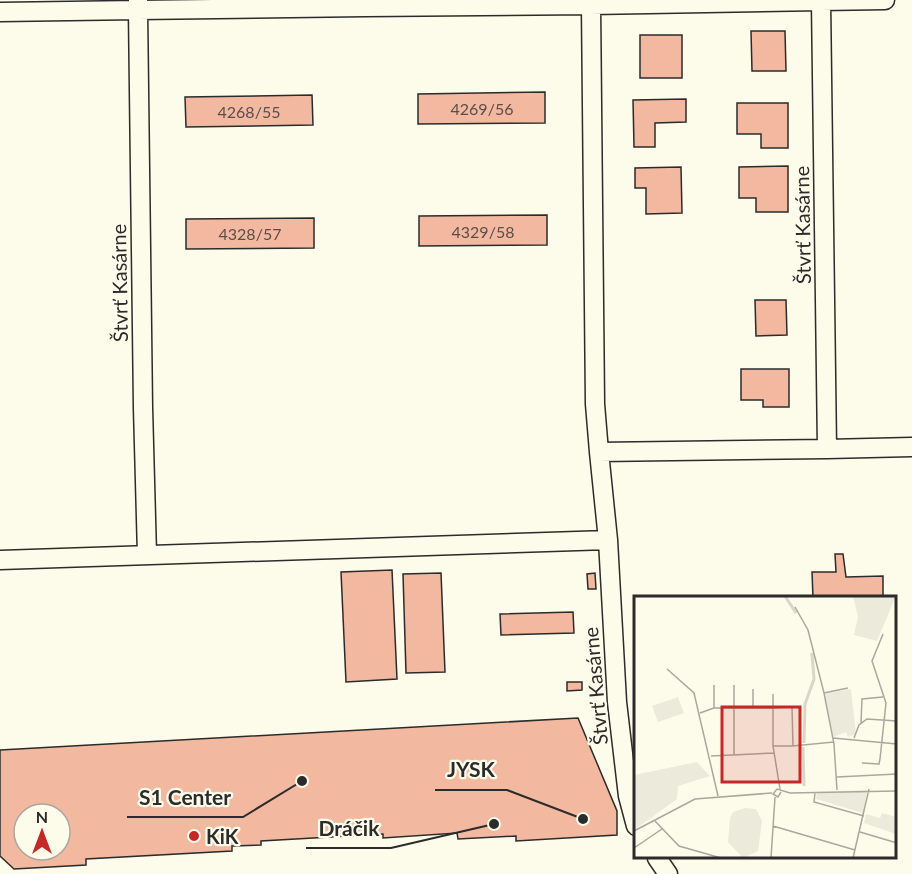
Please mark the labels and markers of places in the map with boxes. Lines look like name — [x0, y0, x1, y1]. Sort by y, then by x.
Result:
callout: JYSK — [435, 751, 507, 790]
callout: S1 Center — [127, 778, 243, 817]
callout: Dráčik — [306, 809, 391, 848]
place label: KiK — [206, 824, 239, 848]
marker: KiK — [187, 829, 201, 843]

